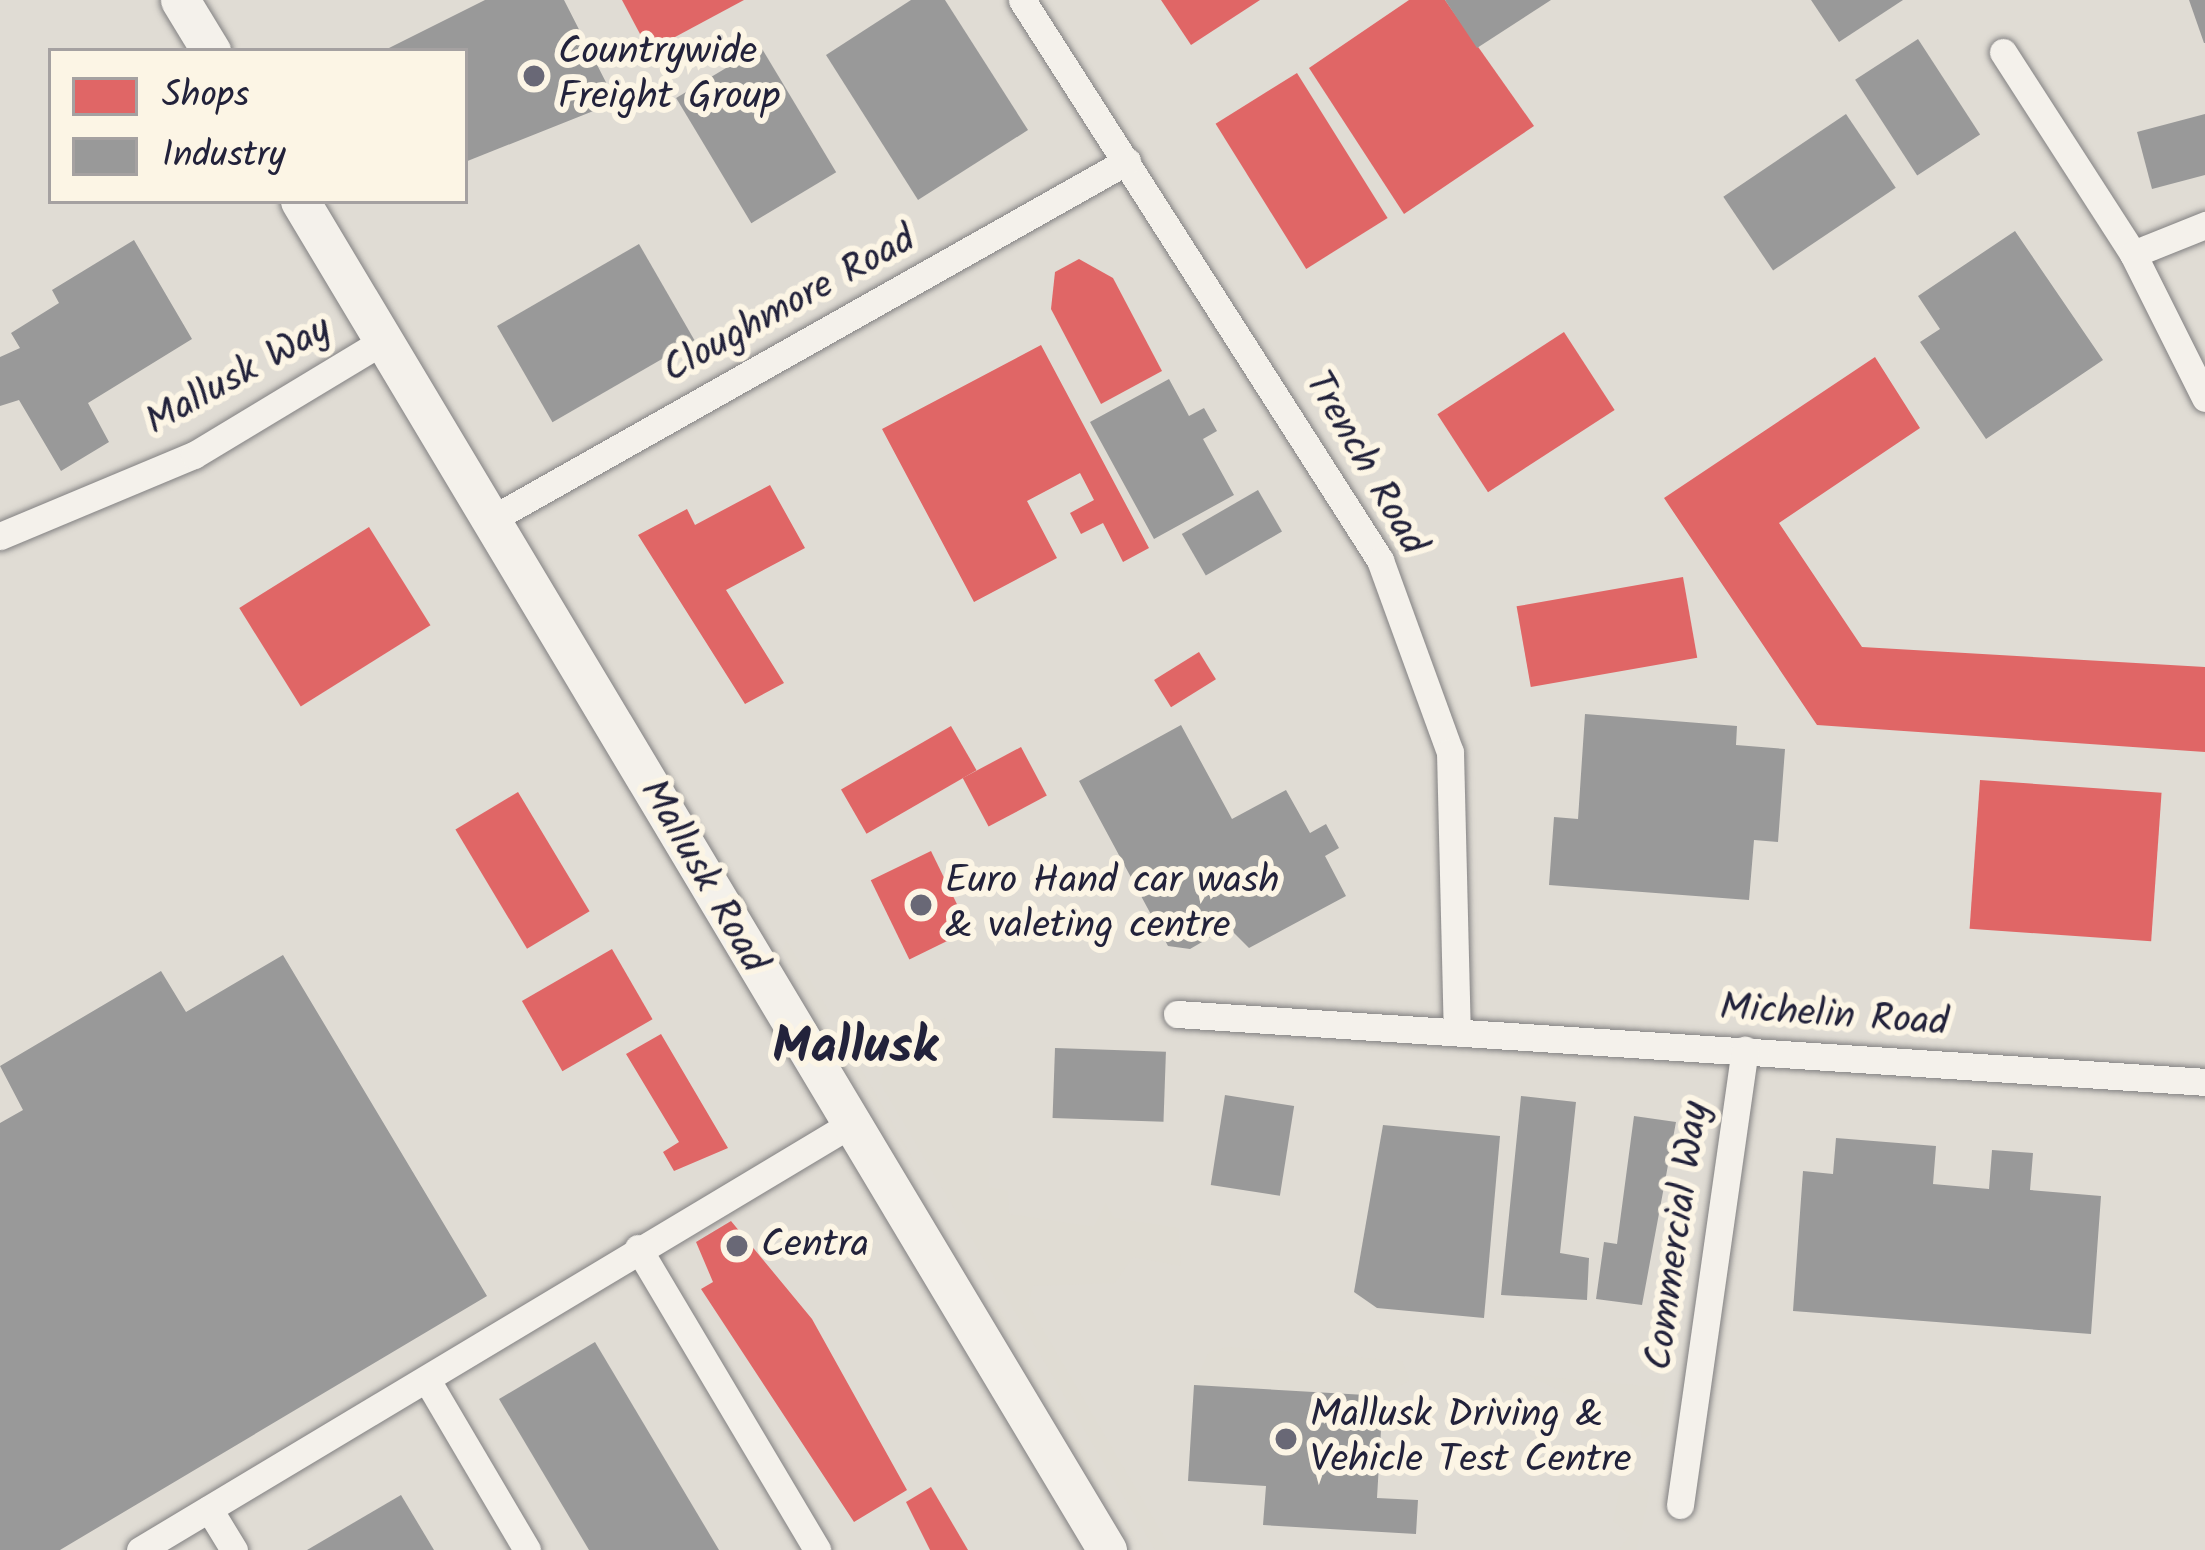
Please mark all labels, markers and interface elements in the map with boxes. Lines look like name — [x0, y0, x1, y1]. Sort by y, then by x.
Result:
place label: Countrywide Freight Group — [558, 31, 780, 122]
legend — [48, 48, 468, 204]
marker: Countrywide Freight Group — [521, 63, 547, 89]
text: Shops — [162, 68, 249, 125]
text: Industry — [162, 128, 286, 185]
street label: Cloughmore Road — [655, 217, 925, 395]
street label: Mallusk Way — [138, 307, 340, 447]
street label: Trench Road — [1293, 364, 1435, 564]
street label: Mallusk Road — [628, 772, 776, 982]
place label: Euro Hand car wash & valeting centre — [945, 860, 1279, 951]
marker: Euro Hand car wash & valeting centre — [908, 892, 934, 918]
street label: Michelin Road — [1718, 986, 1950, 1048]
district label: Mallusk — [772, 1018, 938, 1080]
street label: Commercial Way — [1637, 1099, 1721, 1373]
place label: Centra — [761, 1223, 869, 1269]
marker: Centra — [724, 1233, 750, 1259]
place label: Mallusk Driving & Vehicle Test Centre — [1310, 1394, 1632, 1485]
marker: Mallusk Driving & Vehicle Test Centre — [1273, 1426, 1299, 1452]

